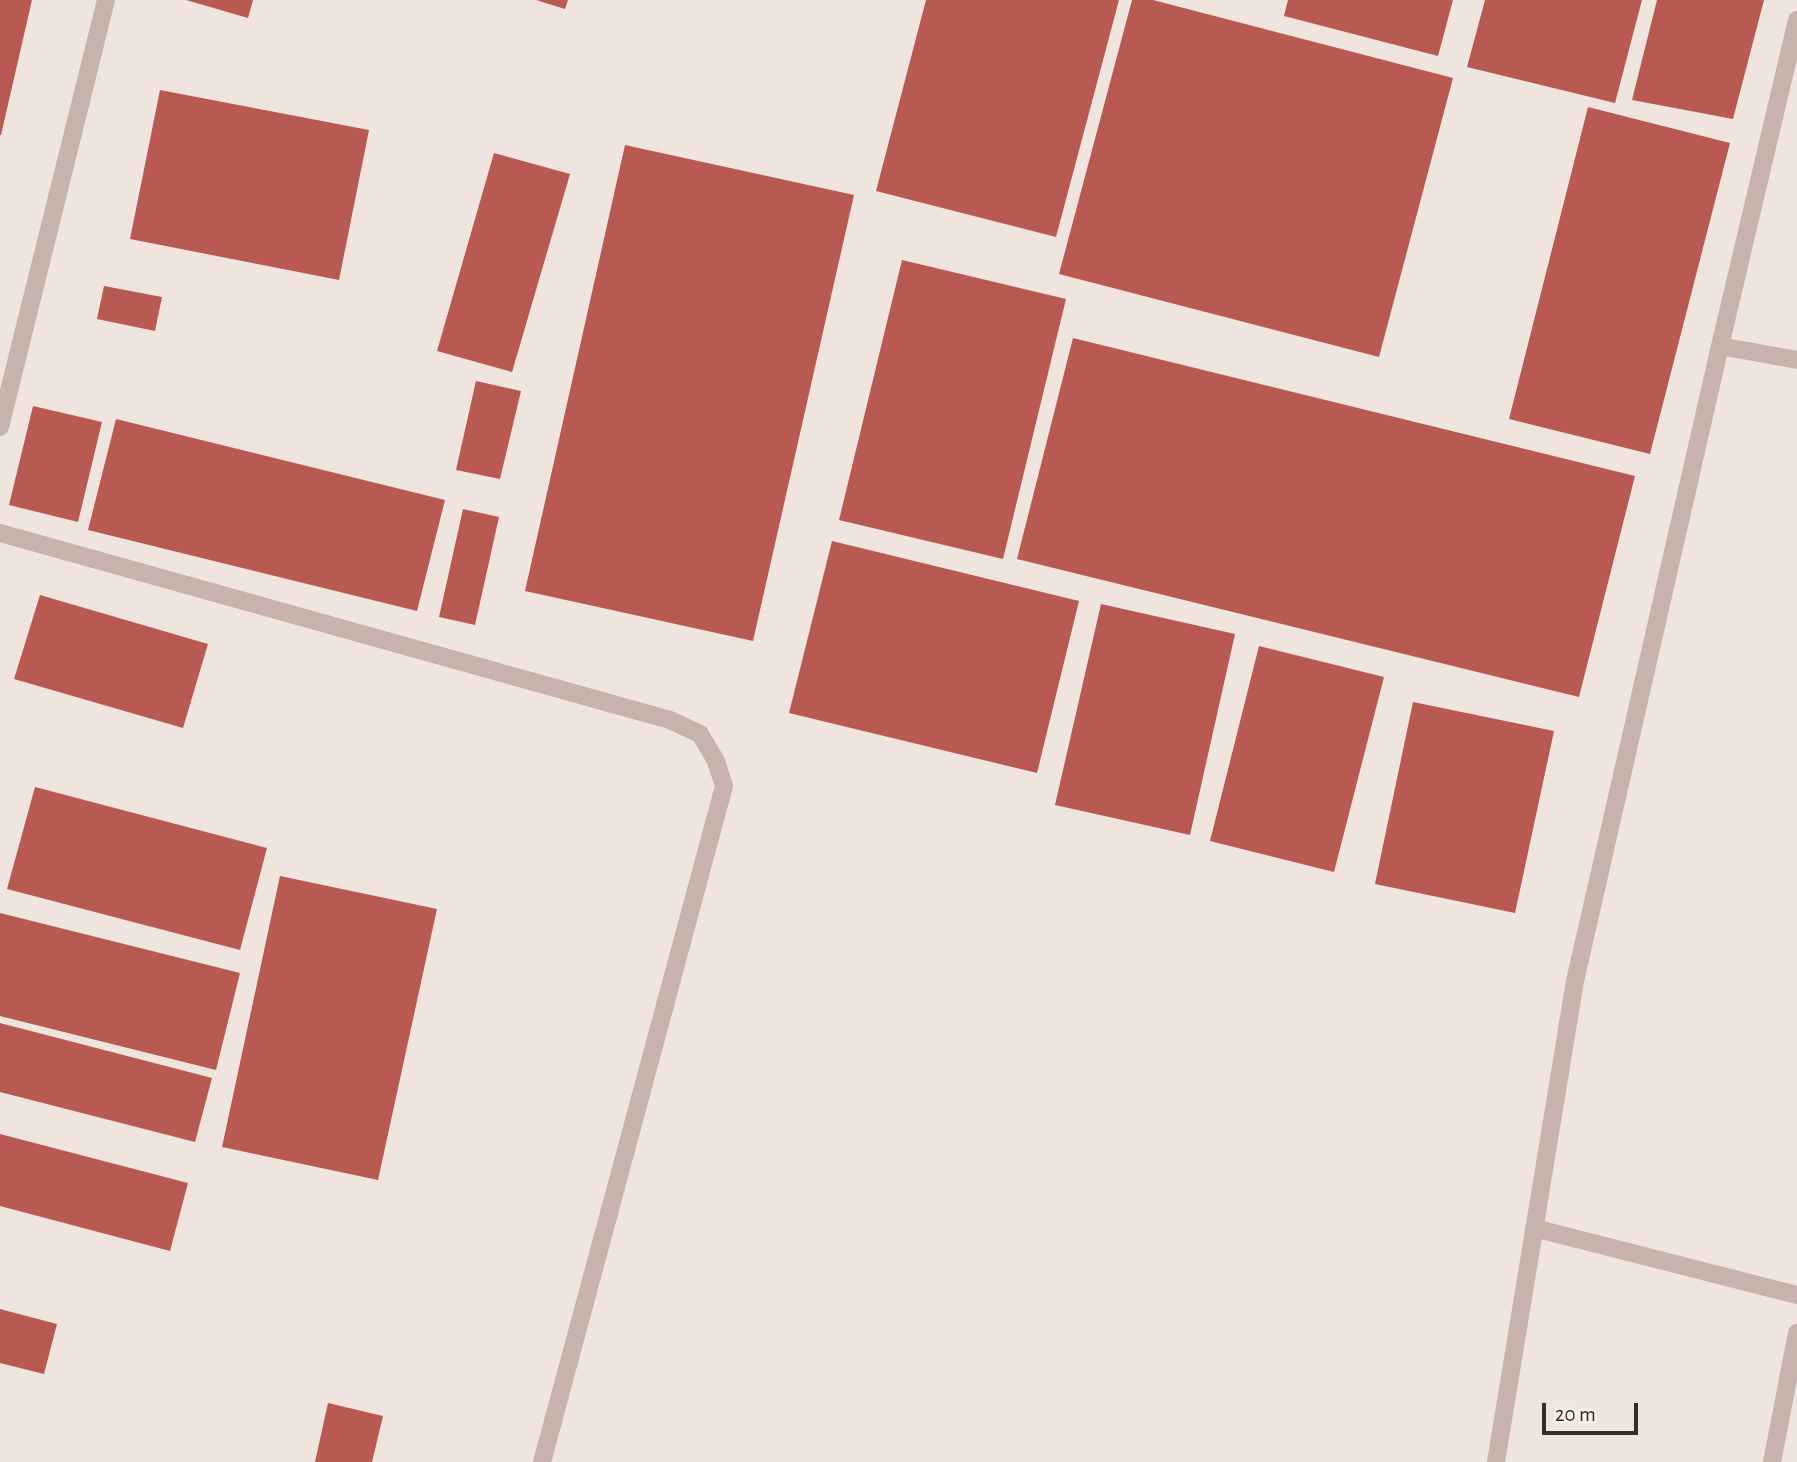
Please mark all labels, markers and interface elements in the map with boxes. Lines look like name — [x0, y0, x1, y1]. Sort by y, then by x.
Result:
scale bar — [1545, 1388, 1641, 1432]
text: 20 m — [1555, 1404, 1596, 1425]

